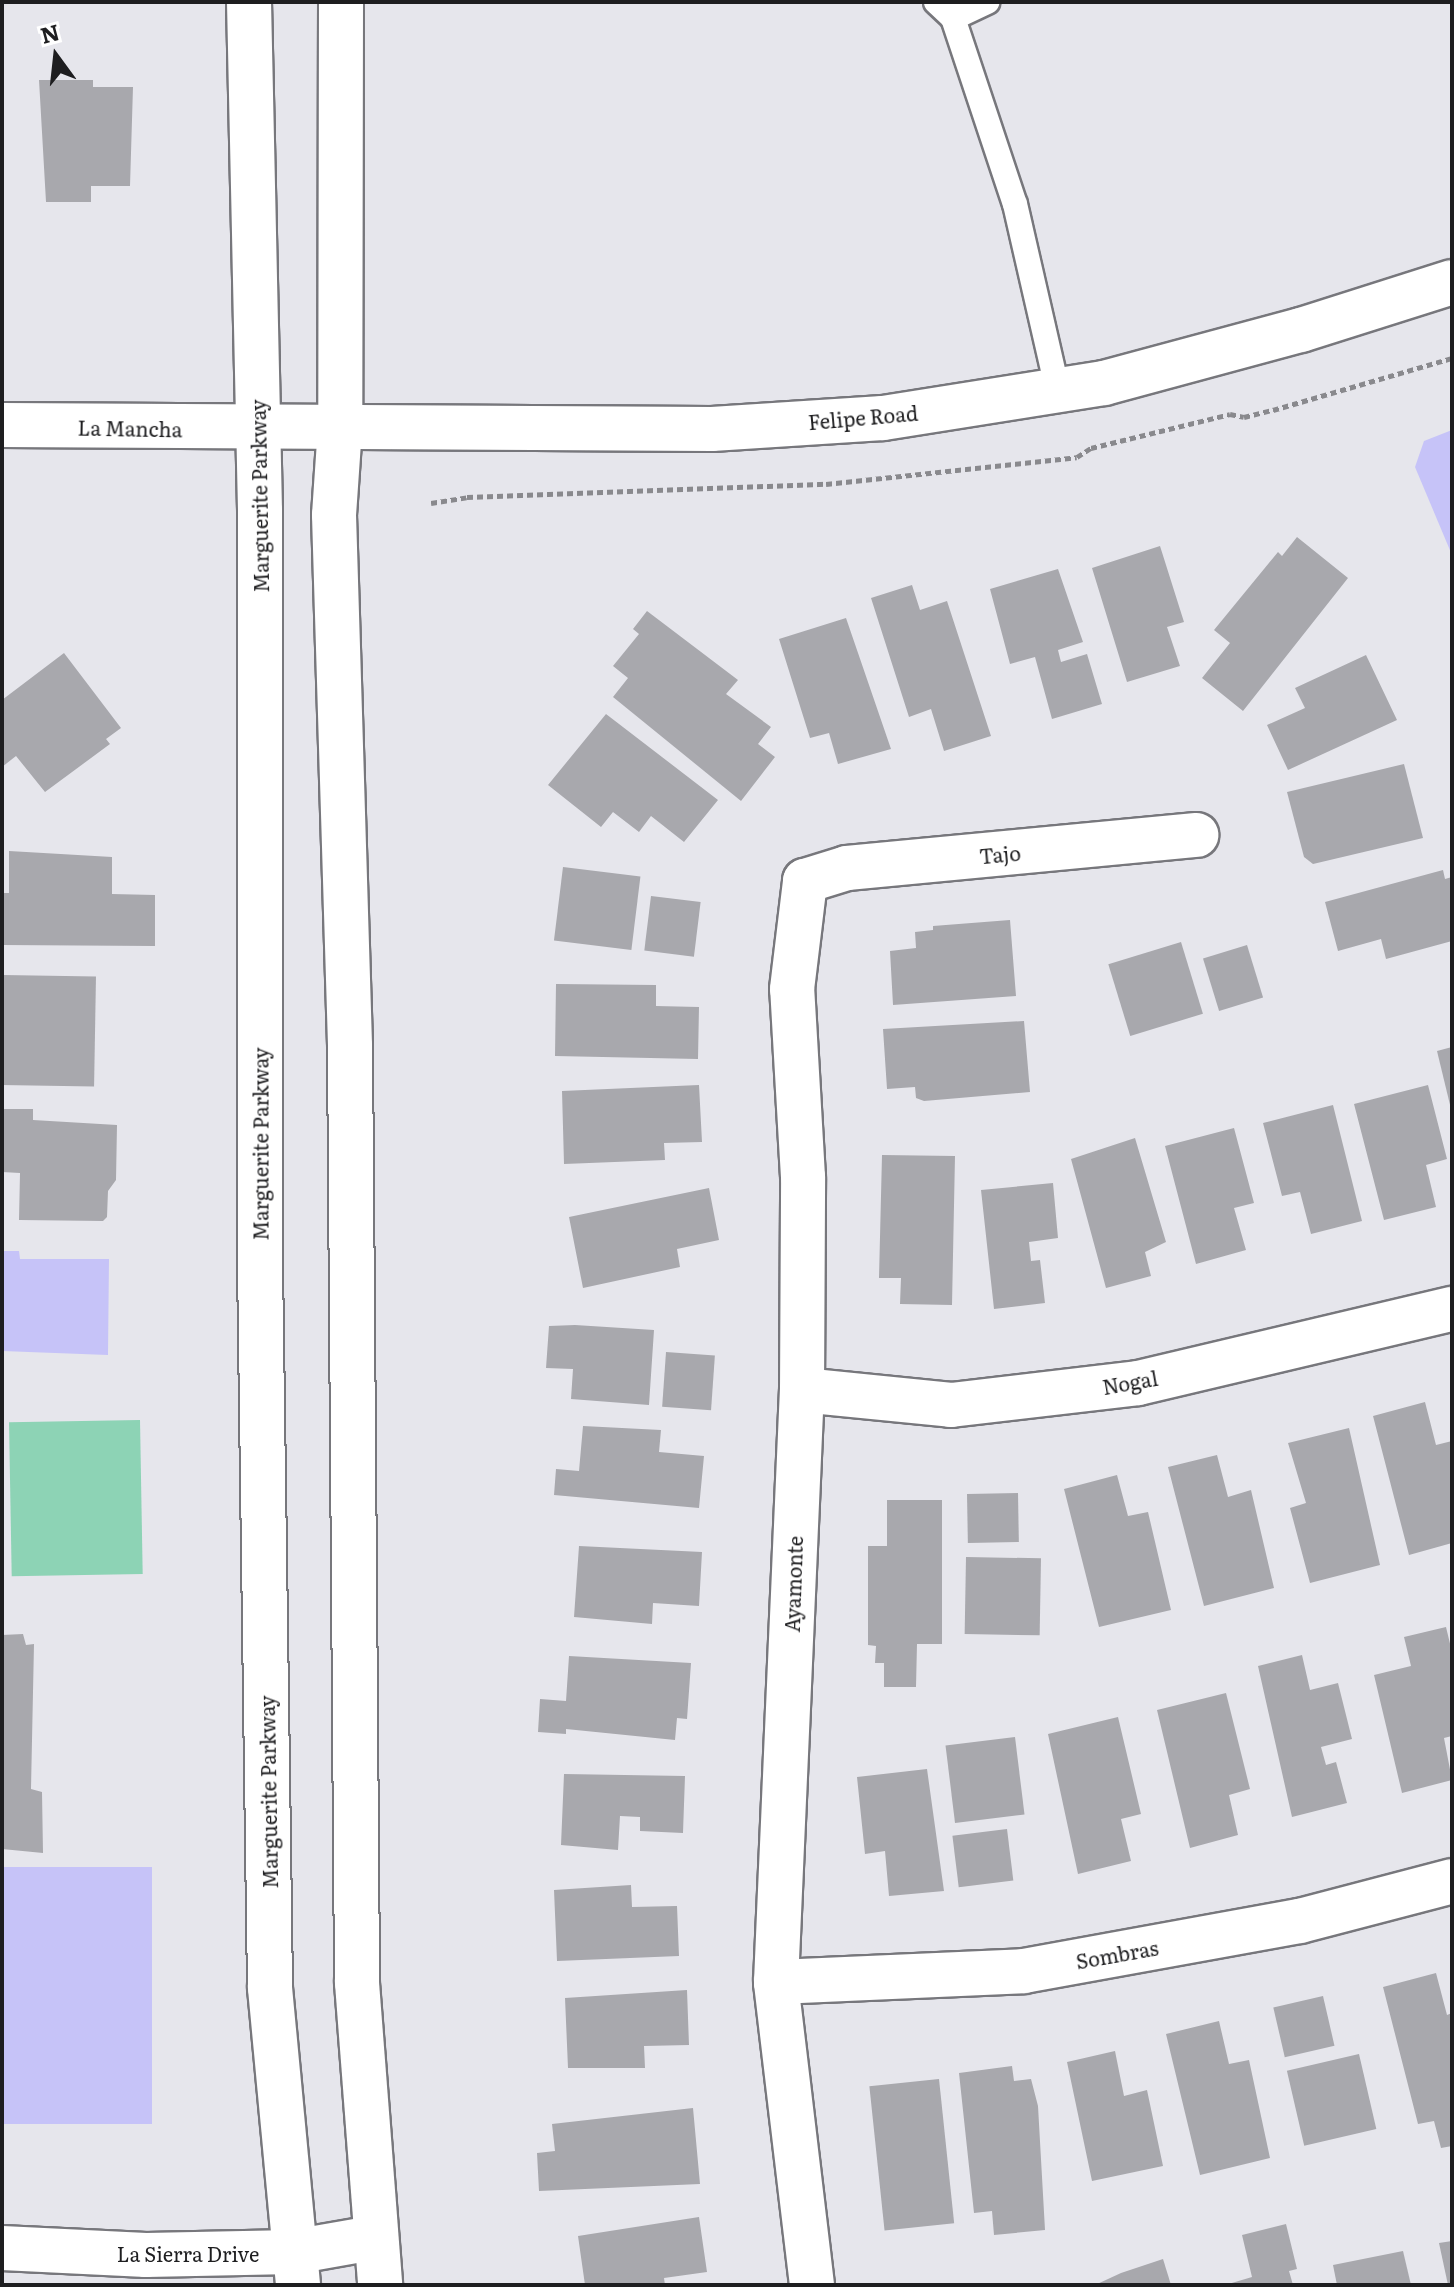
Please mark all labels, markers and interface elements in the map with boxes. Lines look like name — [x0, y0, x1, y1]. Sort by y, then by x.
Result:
text: N — [36, 14, 63, 51]
north arrow — [16, 16, 96, 96]
street label: Marguerite Parkway — [245, 399, 273, 593]
street label: Felipe Road — [807, 400, 919, 434]
street label: La Mancha — [77, 415, 183, 441]
street label: Tajo — [978, 840, 1022, 868]
street label: Marguerite Parkway — [248, 1047, 272, 1241]
street label: Nogal — [1100, 1365, 1160, 1399]
street label: Ayamonte — [779, 1535, 807, 1633]
street label: Marguerite Parkway — [254, 1695, 282, 1889]
street label: Sombras — [1074, 1935, 1160, 1973]
street label: La Sierra Drive — [117, 2241, 259, 2265]

